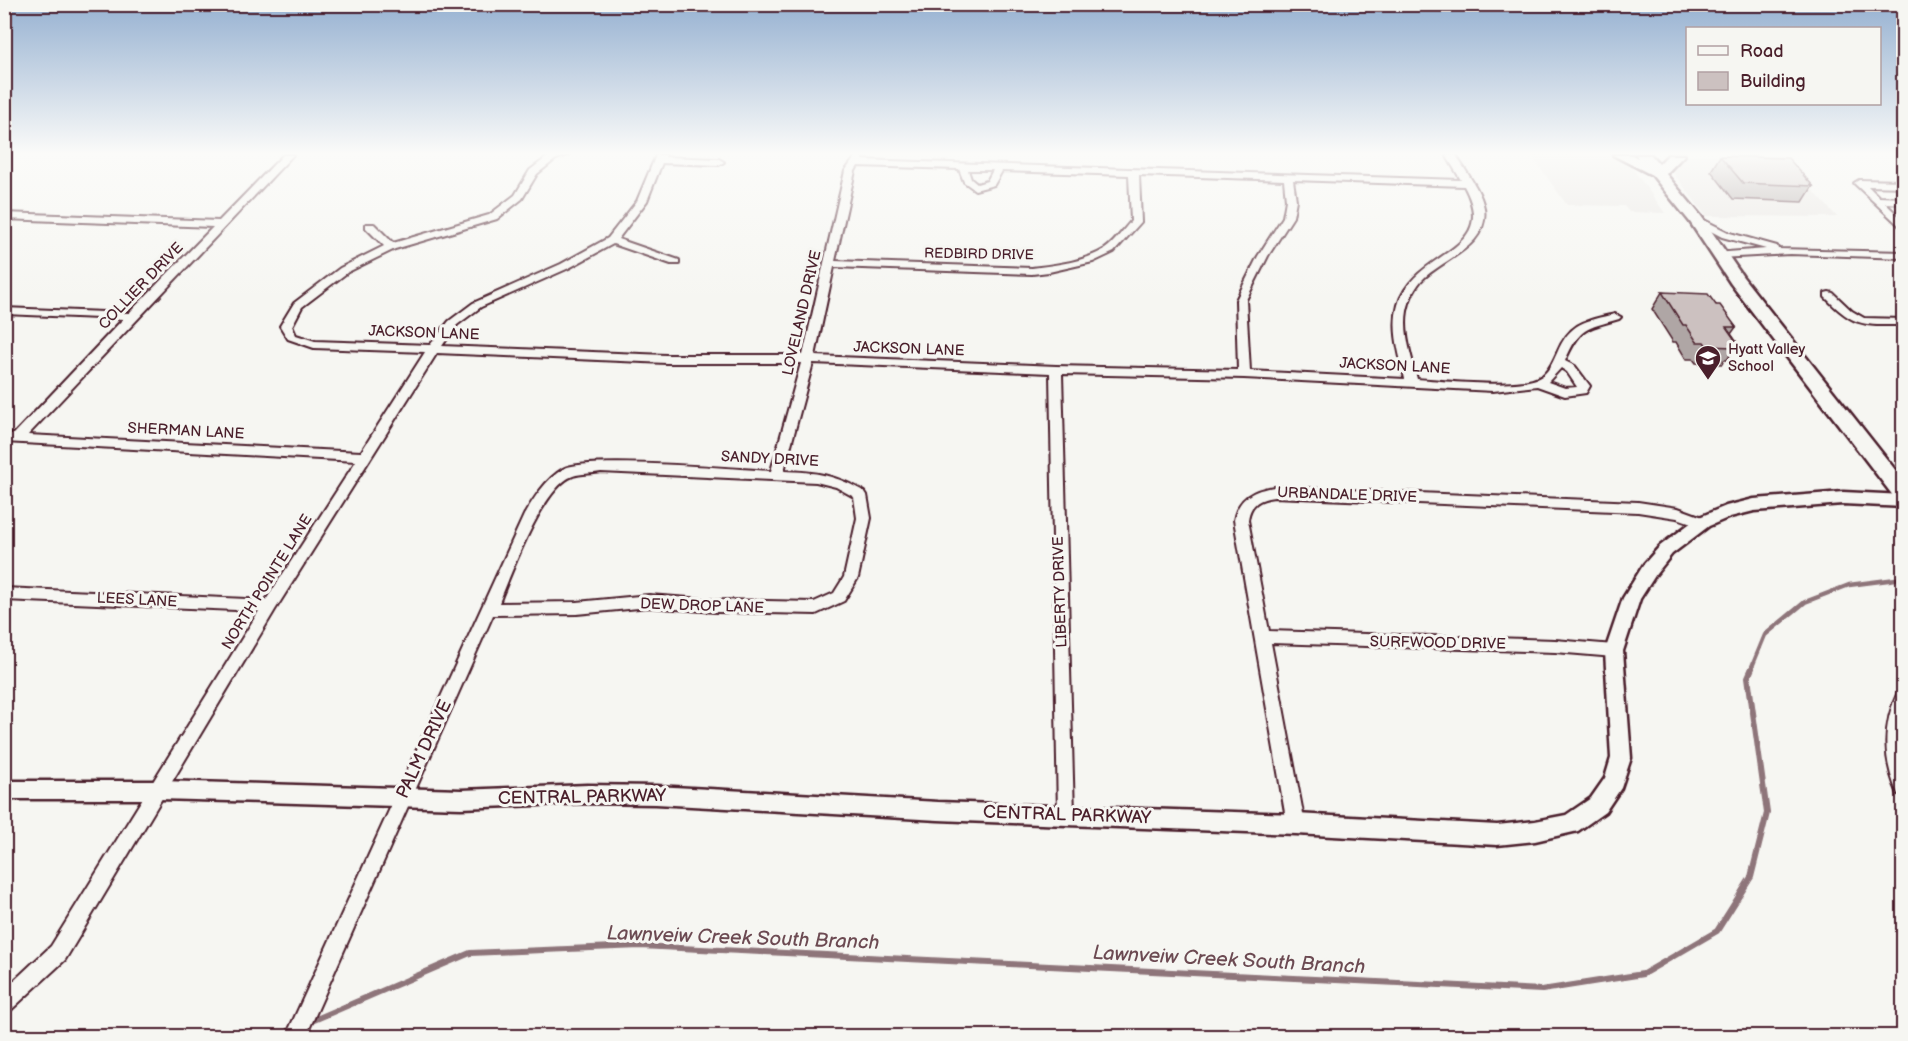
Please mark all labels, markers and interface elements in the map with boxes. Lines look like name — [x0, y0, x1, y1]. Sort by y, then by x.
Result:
legend — [1686, 27, 1881, 105]
text: Road — [1740, 41, 1784, 62]
text: Building — [1740, 71, 1806, 92]
street label: COLLIER DRIVE — [95, 238, 188, 334]
street label: REDBIRD DRIVE — [924, 245, 1034, 263]
street label: LOVELAND DRIVE — [778, 248, 826, 377]
street label: JACKSON LANE — [368, 322, 480, 344]
street label: JACKSON LANE — [853, 338, 965, 360]
place label: Hyatt Valley School — [1728, 340, 1806, 376]
school or university icon: Hyatt Valley School — [1693, 343, 1723, 381]
street label: JACKSON LANE — [1339, 354, 1451, 378]
street label: SHERMAN LANE — [127, 418, 245, 444]
street label: SANDY DRIVE — [721, 447, 820, 471]
street label: URBANDALE DRIVE — [1277, 483, 1417, 507]
street label: NORTH POINTE LANE — [218, 511, 316, 653]
street label: LIBERTY DRIVE — [1049, 536, 1071, 648]
street label: LEES LANE — [96, 588, 178, 612]
street label: DEW DROP LANE — [640, 594, 764, 618]
street label: SURFWOOD DRIVE — [1370, 632, 1506, 654]
street label: PALM DRIVE — [392, 696, 456, 802]
street label: CENTRAL PARKWAY — [498, 785, 667, 809]
street label: CENTRAL PARKWAY — [983, 802, 1152, 828]
water label: Lawnveiw Creek South Branch — [606, 921, 880, 955]
water label: Lawnveiw Creek South Branch — [1092, 941, 1366, 979]

